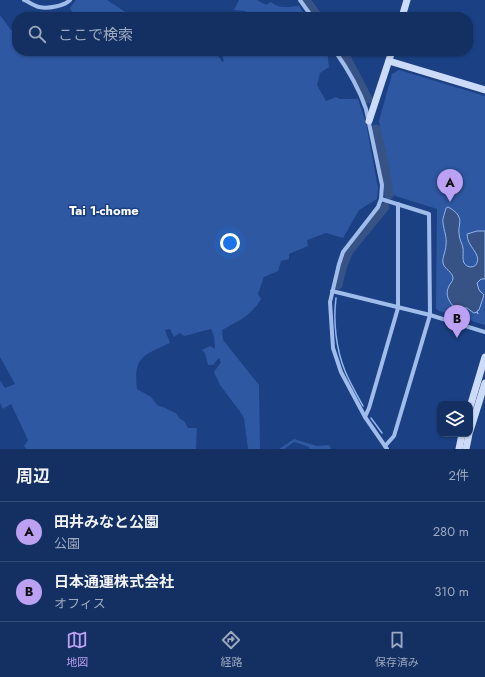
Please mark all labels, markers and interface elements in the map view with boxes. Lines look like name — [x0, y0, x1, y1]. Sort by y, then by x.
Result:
search box — [12, 12, 473, 56]
icon: search — [26, 23, 48, 45]
text: ここで検索 — [58, 24, 133, 46]
pin: A — [437, 169, 463, 202]
district label: Tai 1-chome — [69, 201, 139, 220]
your location — [220, 233, 240, 253]
pin: B — [444, 305, 470, 338]
map controls — [437, 401, 473, 437]
button: layers — [437, 401, 473, 437]
text: 周辺 — [16, 464, 50, 488]
text: 2件 — [449, 466, 469, 485]
text: 田井みなと公園 — [54, 511, 159, 533]
text: A — [24, 522, 34, 541]
text: 280 m — [433, 522, 469, 541]
text: 公園 — [54, 534, 80, 553]
text: 日本通運株式会社 — [54, 571, 174, 593]
text: B — [25, 582, 33, 601]
text: 310 m — [434, 582, 469, 601]
text: オフィス — [54, 594, 106, 613]
tab: 地図 — [66, 629, 88, 670]
tab: 経路 — [220, 629, 242, 670]
tab: 保存済み — [375, 629, 419, 670]

